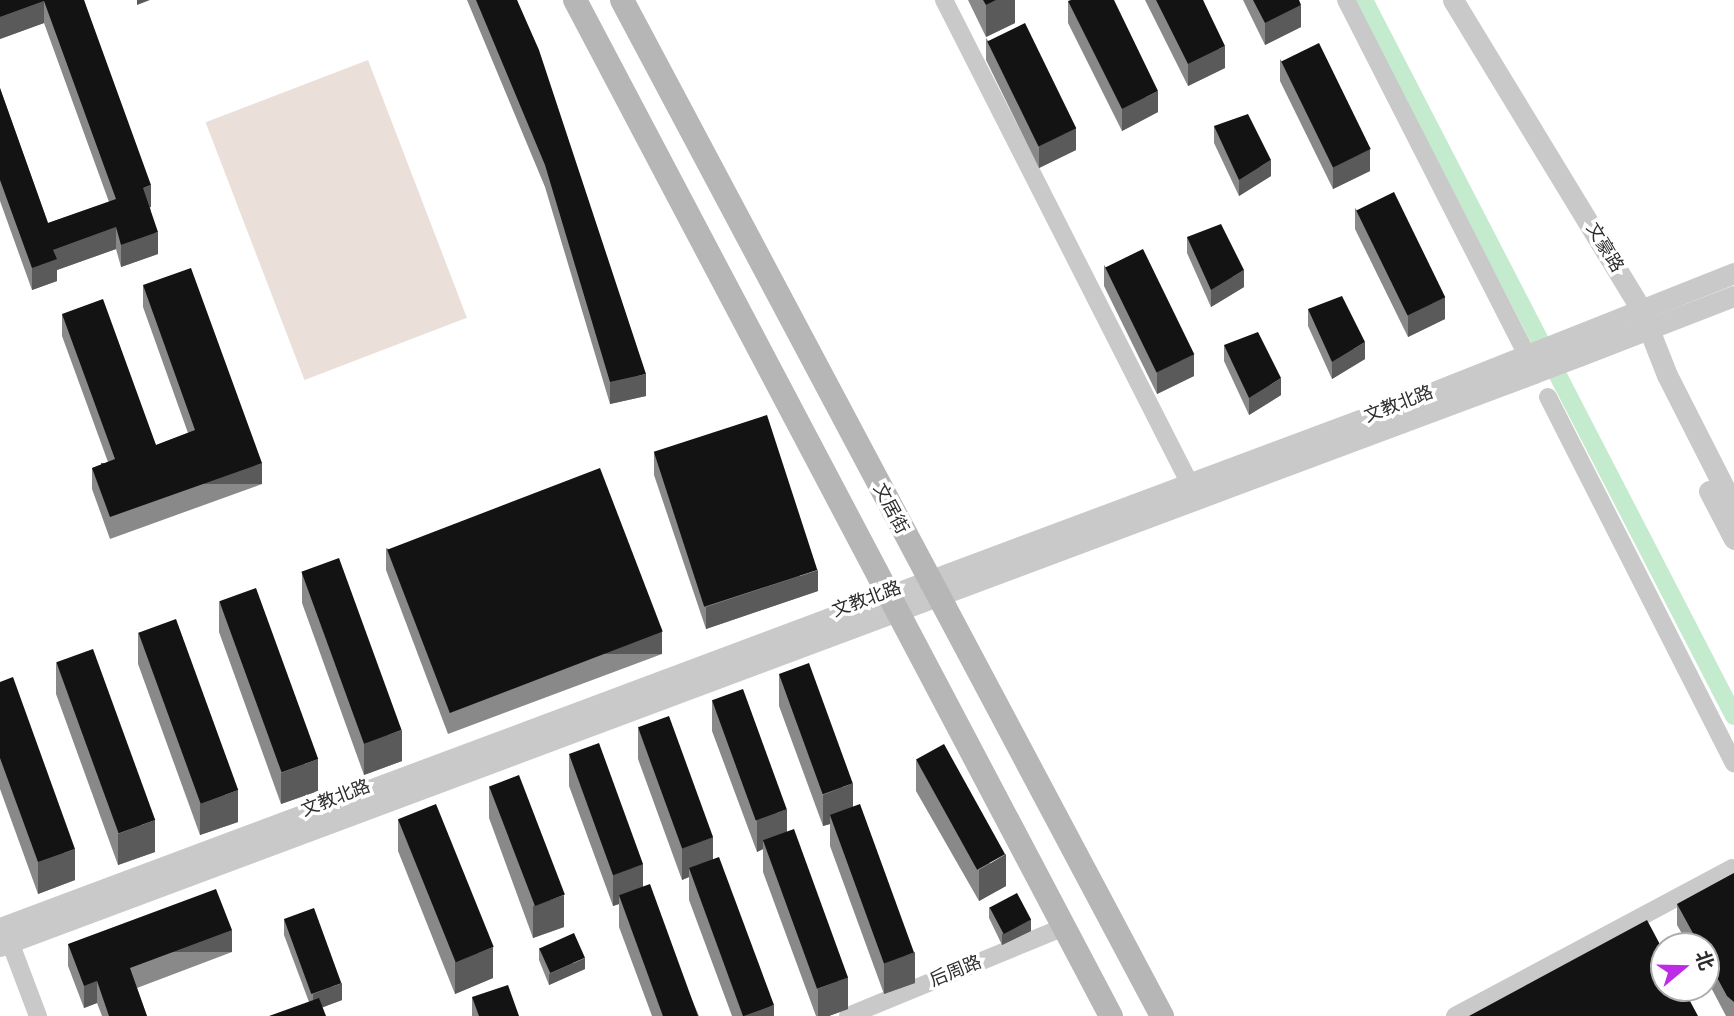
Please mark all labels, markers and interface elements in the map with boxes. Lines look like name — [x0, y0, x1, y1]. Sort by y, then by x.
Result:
street label: 文豪路 — [1581, 219, 1627, 277]
street label: 文教北路 — [1362, 382, 1436, 428]
street label: 文居街 — [868, 480, 912, 538]
street label: 文教北路 — [829, 578, 905, 622]
street label: 文教北路 — [299, 776, 373, 822]
north arrow — [1650, 932, 1720, 1002]
text: 北 — [1688, 947, 1719, 974]
street label: 后周路 — [927, 952, 985, 992]

